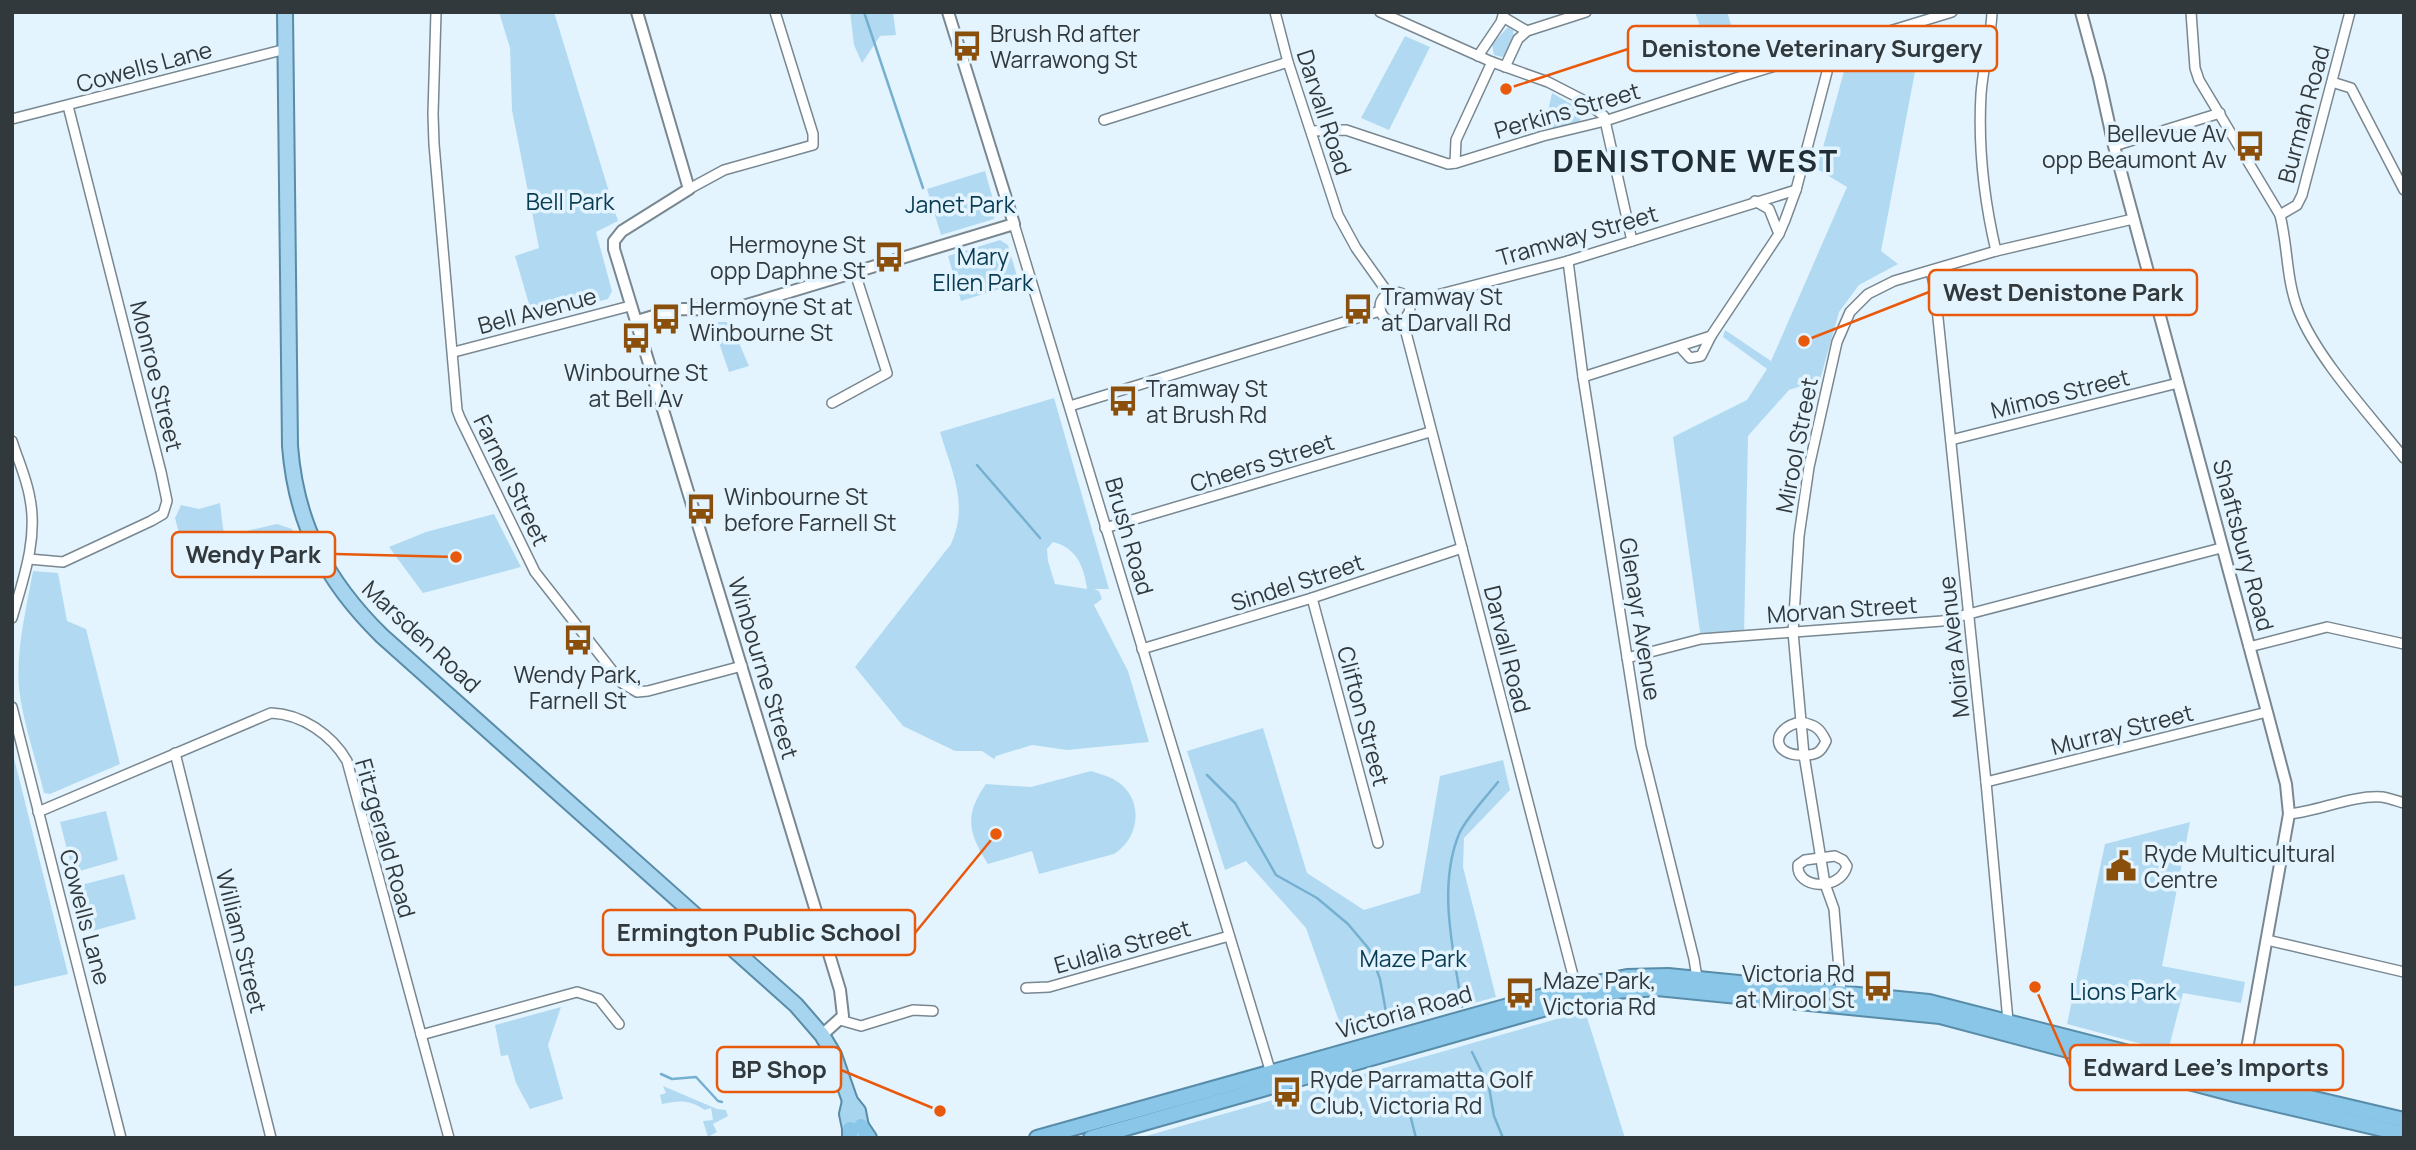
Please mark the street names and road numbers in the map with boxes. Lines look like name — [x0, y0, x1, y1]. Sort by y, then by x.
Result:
street label: Cowells Lane — [73, 33, 215, 99]
street label: Burmah Road — [2269, 42, 2337, 186]
street label: Darvall Road — [1290, 45, 1360, 179]
street label: Perkins Street — [1490, 74, 1644, 146]
street label: Tramway Street — [1493, 197, 1661, 273]
street label: Bell Avenue — [474, 279, 600, 341]
street label: Monroe Street — [123, 297, 191, 455]
street label: Mimos Street — [1987, 360, 2133, 426]
street label: Mirool Street — [1767, 374, 1825, 516]
street label: Farnell Street — [466, 409, 558, 551]
street label: Cheers Street — [1186, 425, 1338, 499]
street label: Shaftsbury Road — [2206, 456, 2282, 634]
street label: Brush Road — [1098, 473, 1162, 599]
street label: Glenayr Avenue — [1612, 535, 1670, 703]
street label: Sindel Street — [1227, 546, 1367, 618]
street label: Marsden Road — [356, 573, 488, 699]
street label: Winbourne Street — [721, 573, 807, 763]
street label: Moira Avenue — [1930, 575, 1976, 719]
street label: Darvall Road — [1477, 582, 1539, 716]
street label: Morvan Street — [1766, 588, 1918, 630]
street label: Clifton Street — [1330, 643, 1398, 789]
street label: Murray Street — [2048, 696, 2196, 762]
street label: Fitzgerald Road — [348, 755, 424, 921]
street label: Cowells Lane — [53, 846, 119, 988]
street label: William Street — [209, 866, 275, 1016]
street label: Eulalia Street — [1050, 911, 1194, 981]
street label: Victoria Road — [1333, 976, 1475, 1046]

